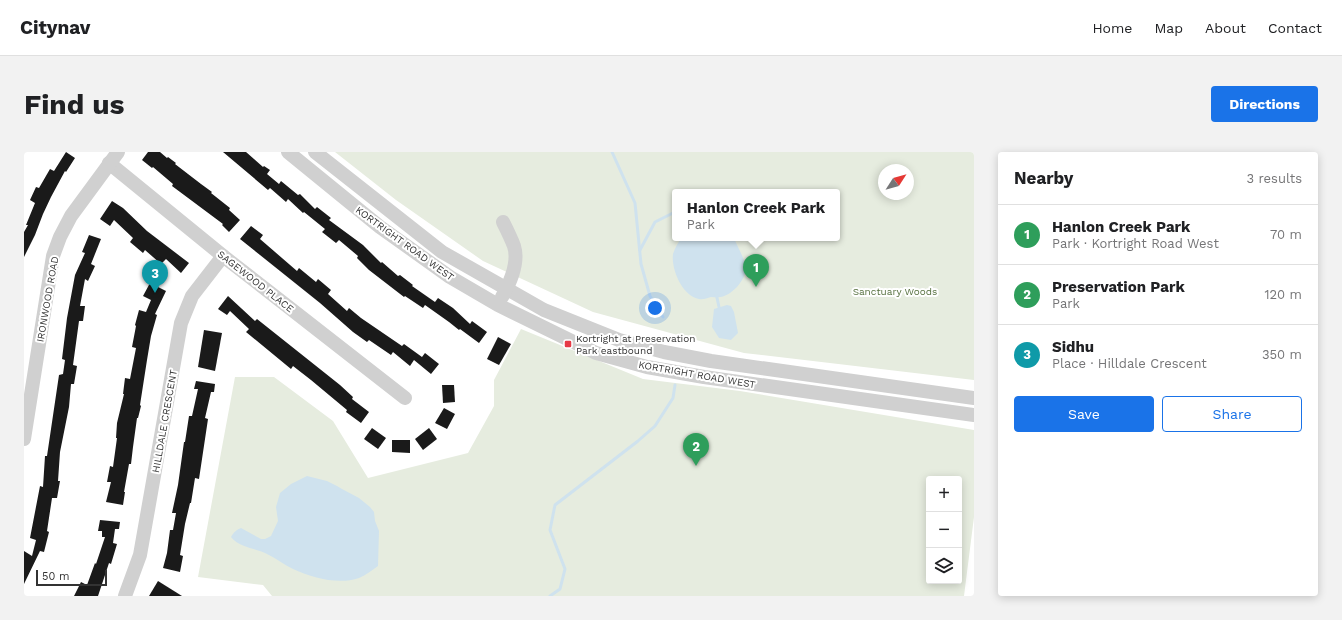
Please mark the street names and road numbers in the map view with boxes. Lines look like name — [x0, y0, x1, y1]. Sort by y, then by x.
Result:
street label: KORTRIGHT ROAD WEST — [354, 204, 456, 283]
street label: SAGEWOOD PLACE — [216, 248, 296, 314]
street label: IRONWOOD ROAD — [35, 255, 60, 343]
street label: KORTRIGHT ROAD WEST — [638, 359, 756, 390]
street label: HILLDALE CRESCENT — [150, 369, 179, 474]

